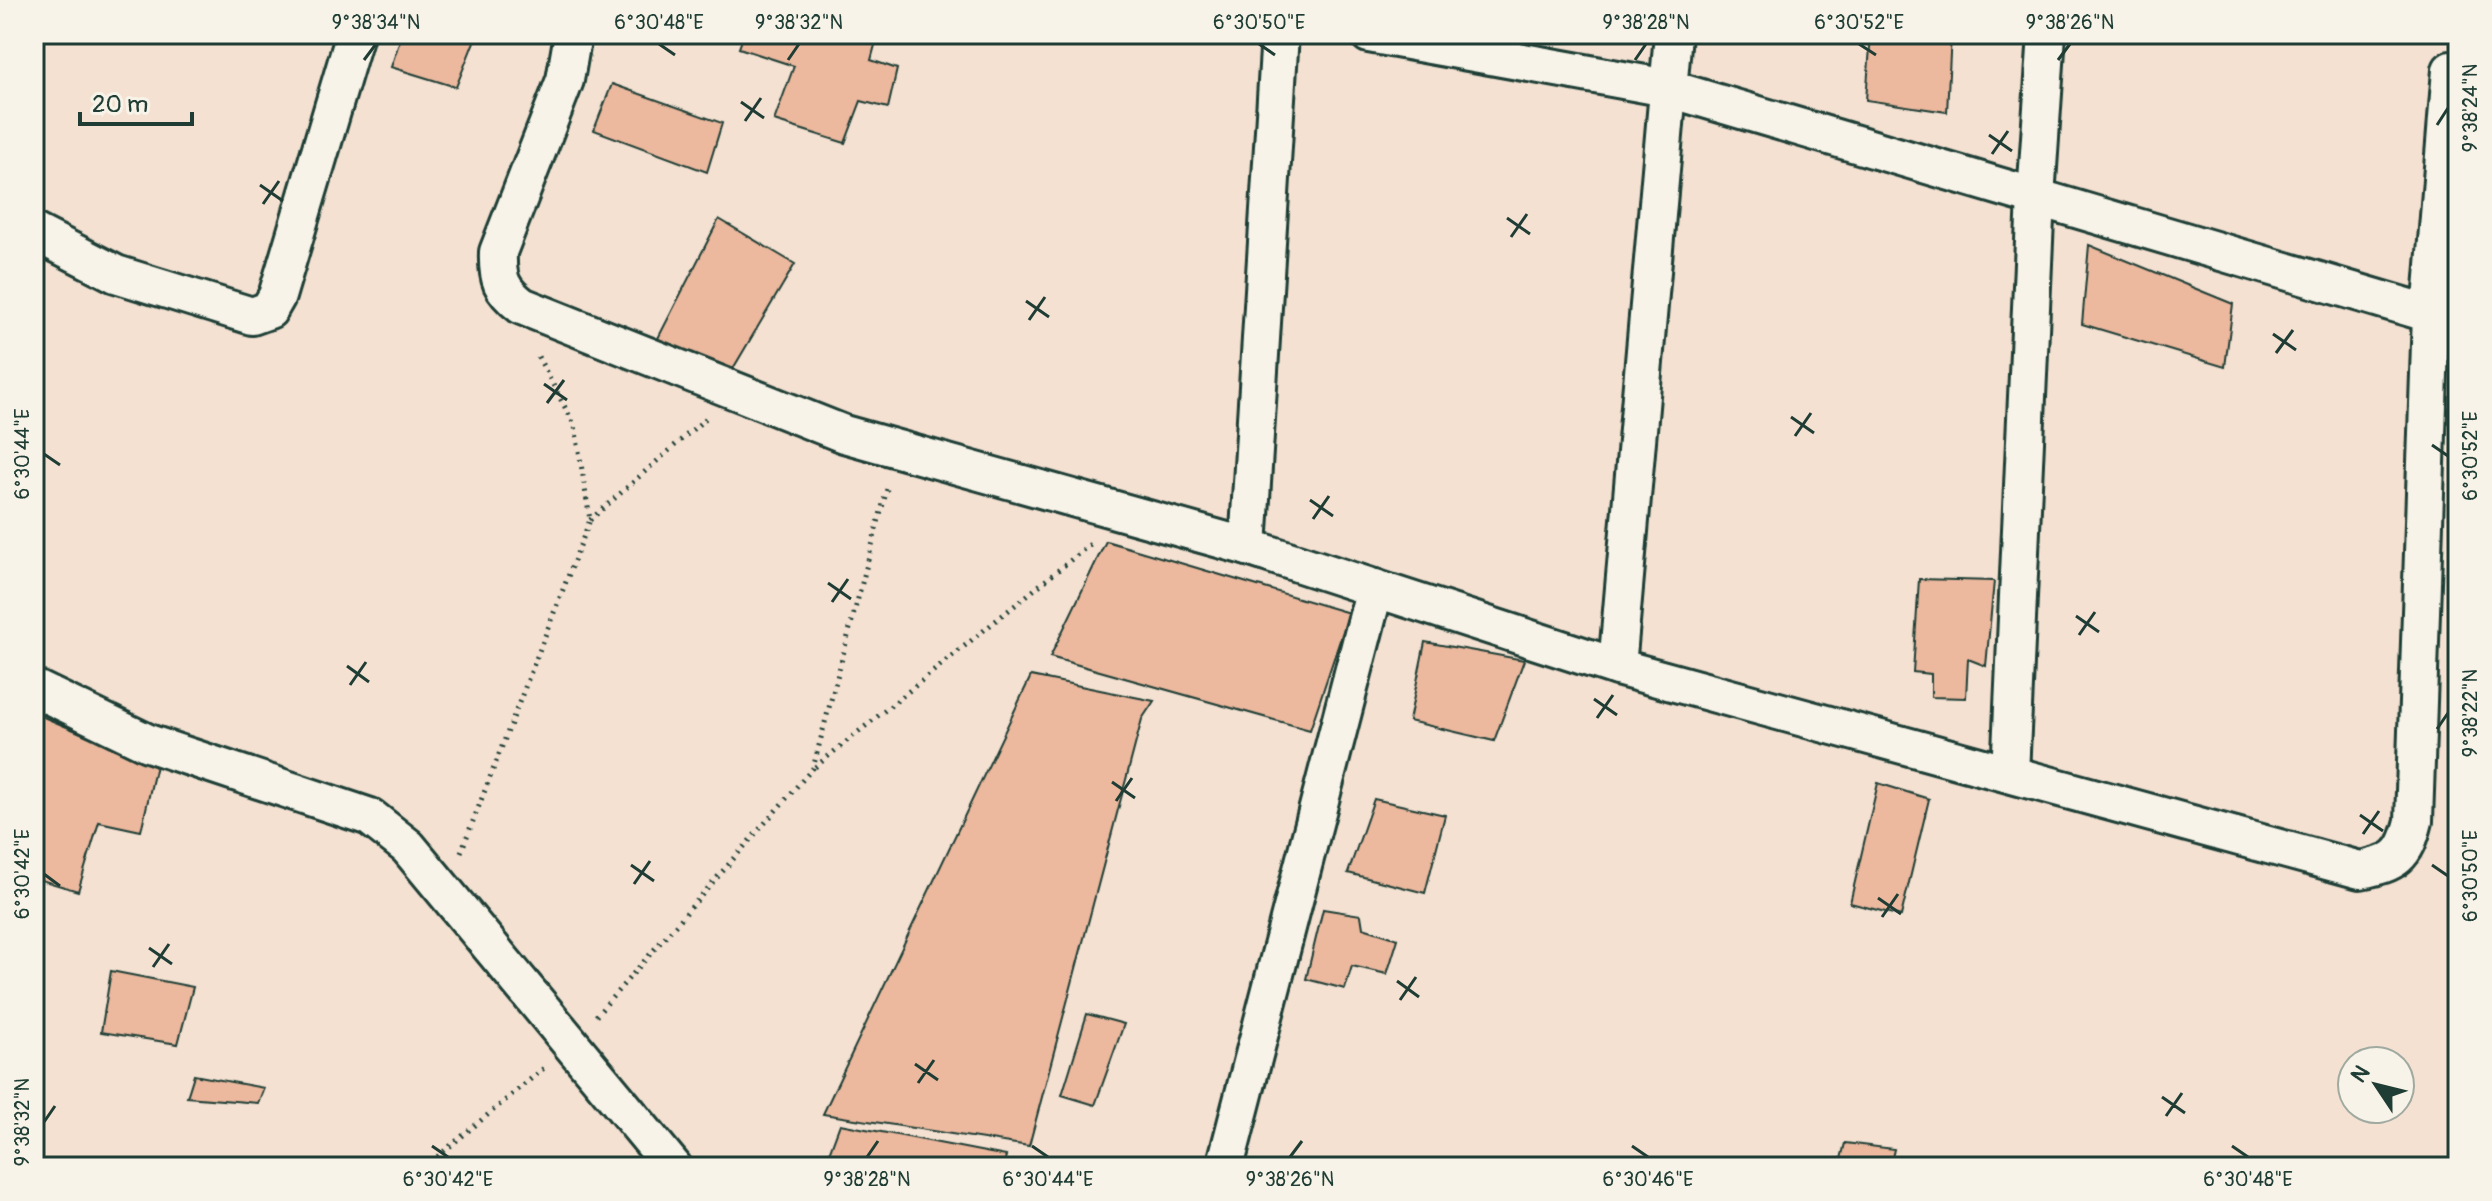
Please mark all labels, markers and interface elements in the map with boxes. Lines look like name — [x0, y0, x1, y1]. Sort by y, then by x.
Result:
text: 9°38'34"N — [332, 10, 420, 35]
text: 6°30'48"E — [614, 10, 704, 35]
text: 9°38'32"N — [755, 10, 843, 35]
text: 6°30'50"E — [1213, 10, 1305, 35]
text: 9°38'28"N — [1602, 10, 1690, 35]
text: 6°30'52"E — [1814, 10, 1904, 35]
text: 9°38'26"N — [2026, 10, 2114, 35]
text: 9°38'24"N — [2458, 64, 2483, 152]
scale bar — [80, 76, 192, 126]
text: 20 m — [92, 90, 148, 119]
text: 6°30'44"E — [10, 409, 35, 499]
text: 6°30'52"E — [2458, 411, 2483, 501]
text: 9°38'22"N — [2458, 669, 2483, 757]
text: 6°30'42"E — [10, 829, 35, 919]
text: 6°30'50"E — [2458, 830, 2483, 922]
north arrow — [2336, 1045, 2416, 1125]
text: N — [2345, 1060, 2376, 1088]
text: 9°38'32"N — [10, 1078, 35, 1166]
text: 6°30'42"E — [403, 1167, 493, 1192]
text: 9°38'28"N — [823, 1167, 911, 1192]
text: 6°30'44"E — [1003, 1167, 1093, 1192]
text: 9°38'26"N — [1246, 1167, 1334, 1192]
text: 6°30'46"E — [1603, 1167, 1693, 1192]
text: 6°30'48"E — [2203, 1167, 2293, 1192]

